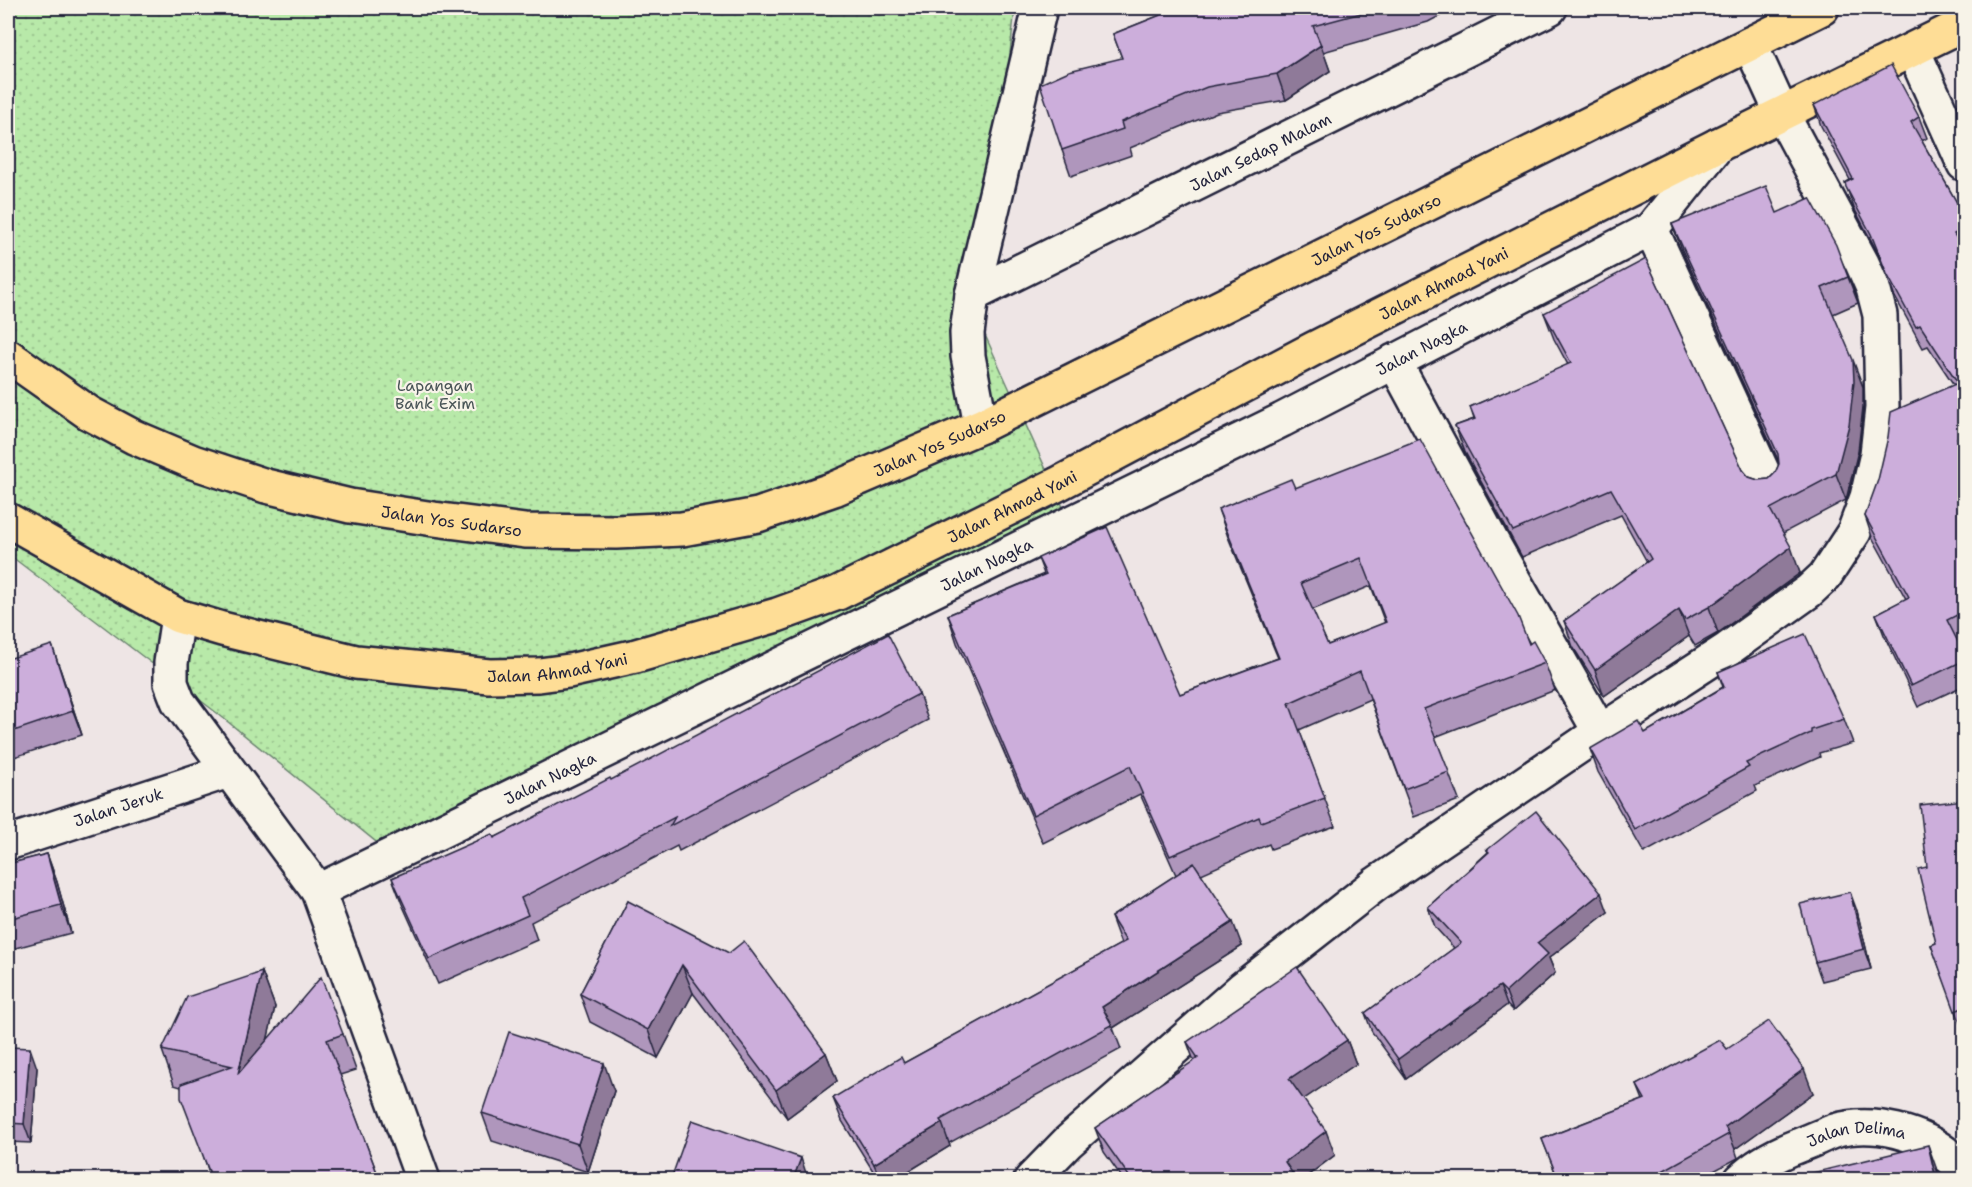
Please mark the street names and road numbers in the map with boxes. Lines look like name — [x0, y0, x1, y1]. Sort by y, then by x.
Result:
street label: Jalan Sedap Malam — [1186, 108, 1335, 196]
street label: Jalan Yos Sudarso — [1308, 189, 1445, 271]
street label: Jalan Ahmad Yani — [1376, 242, 1512, 325]
street label: Jalan Nagka — [1373, 316, 1471, 380]
street label: Jalan Yos Sudarso — [871, 405, 1010, 482]
street label: Jalan Ahmad Yani — [944, 466, 1081, 548]
street label: Jalan Yos Sudarso — [380, 501, 523, 542]
street label: Jalan Nagka — [937, 534, 1036, 596]
street label: Jalan Ahmad Yani — [487, 648, 630, 687]
street label: Jalan Nagka — [501, 747, 599, 809]
street label: Jalan Jeruk — [71, 783, 166, 832]
street label: Jalan Delima — [1804, 1117, 1909, 1152]

